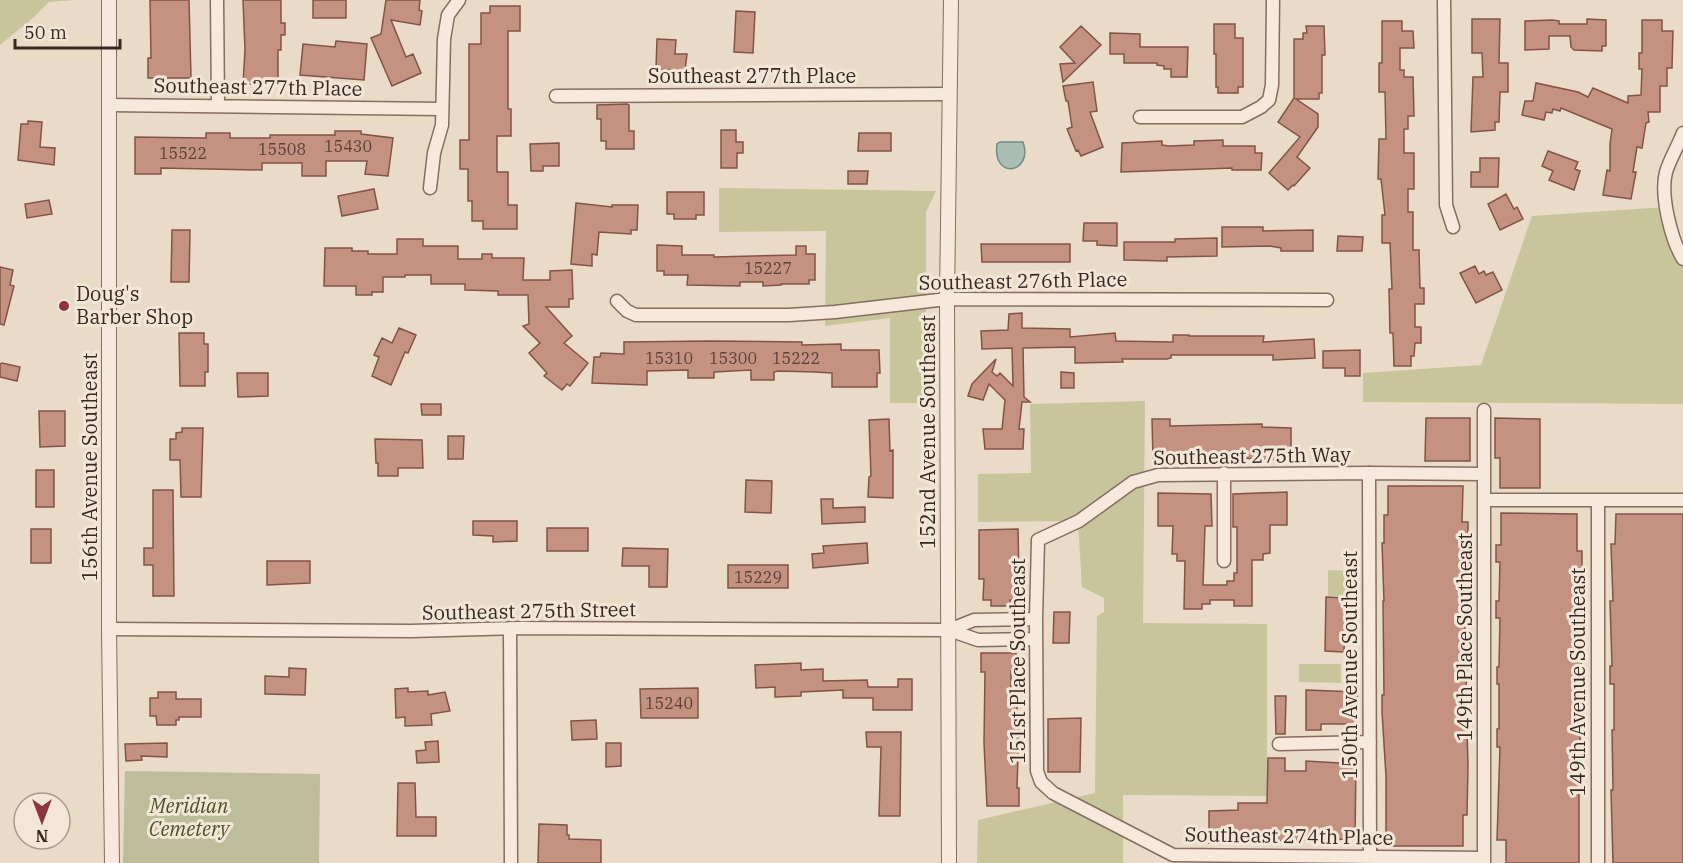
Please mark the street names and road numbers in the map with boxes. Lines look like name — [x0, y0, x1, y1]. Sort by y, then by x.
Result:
street label: Southeast 277th Place — [648, 62, 856, 89]
street label: Southeast 277th Place — [154, 71, 363, 102]
street label: Southeast 276th Place — [918, 265, 1127, 296]
street label: 152nd Avenue Southeast — [914, 315, 941, 549]
street label: 156th Avenue Southeast — [76, 353, 103, 581]
street label: Southeast 275th Way — [1153, 440, 1351, 471]
street label: 149th Place Southeast — [1451, 533, 1478, 741]
street label: 150th Avenue Southeast — [1336, 551, 1363, 779]
street label: 151st Place Southeast — [1004, 558, 1031, 764]
street label: 149th Avenue Southeast — [1564, 568, 1591, 796]
street label: Southeast 275th Street — [422, 595, 636, 626]
street label: Southeast 274th Place — [1185, 820, 1394, 851]

